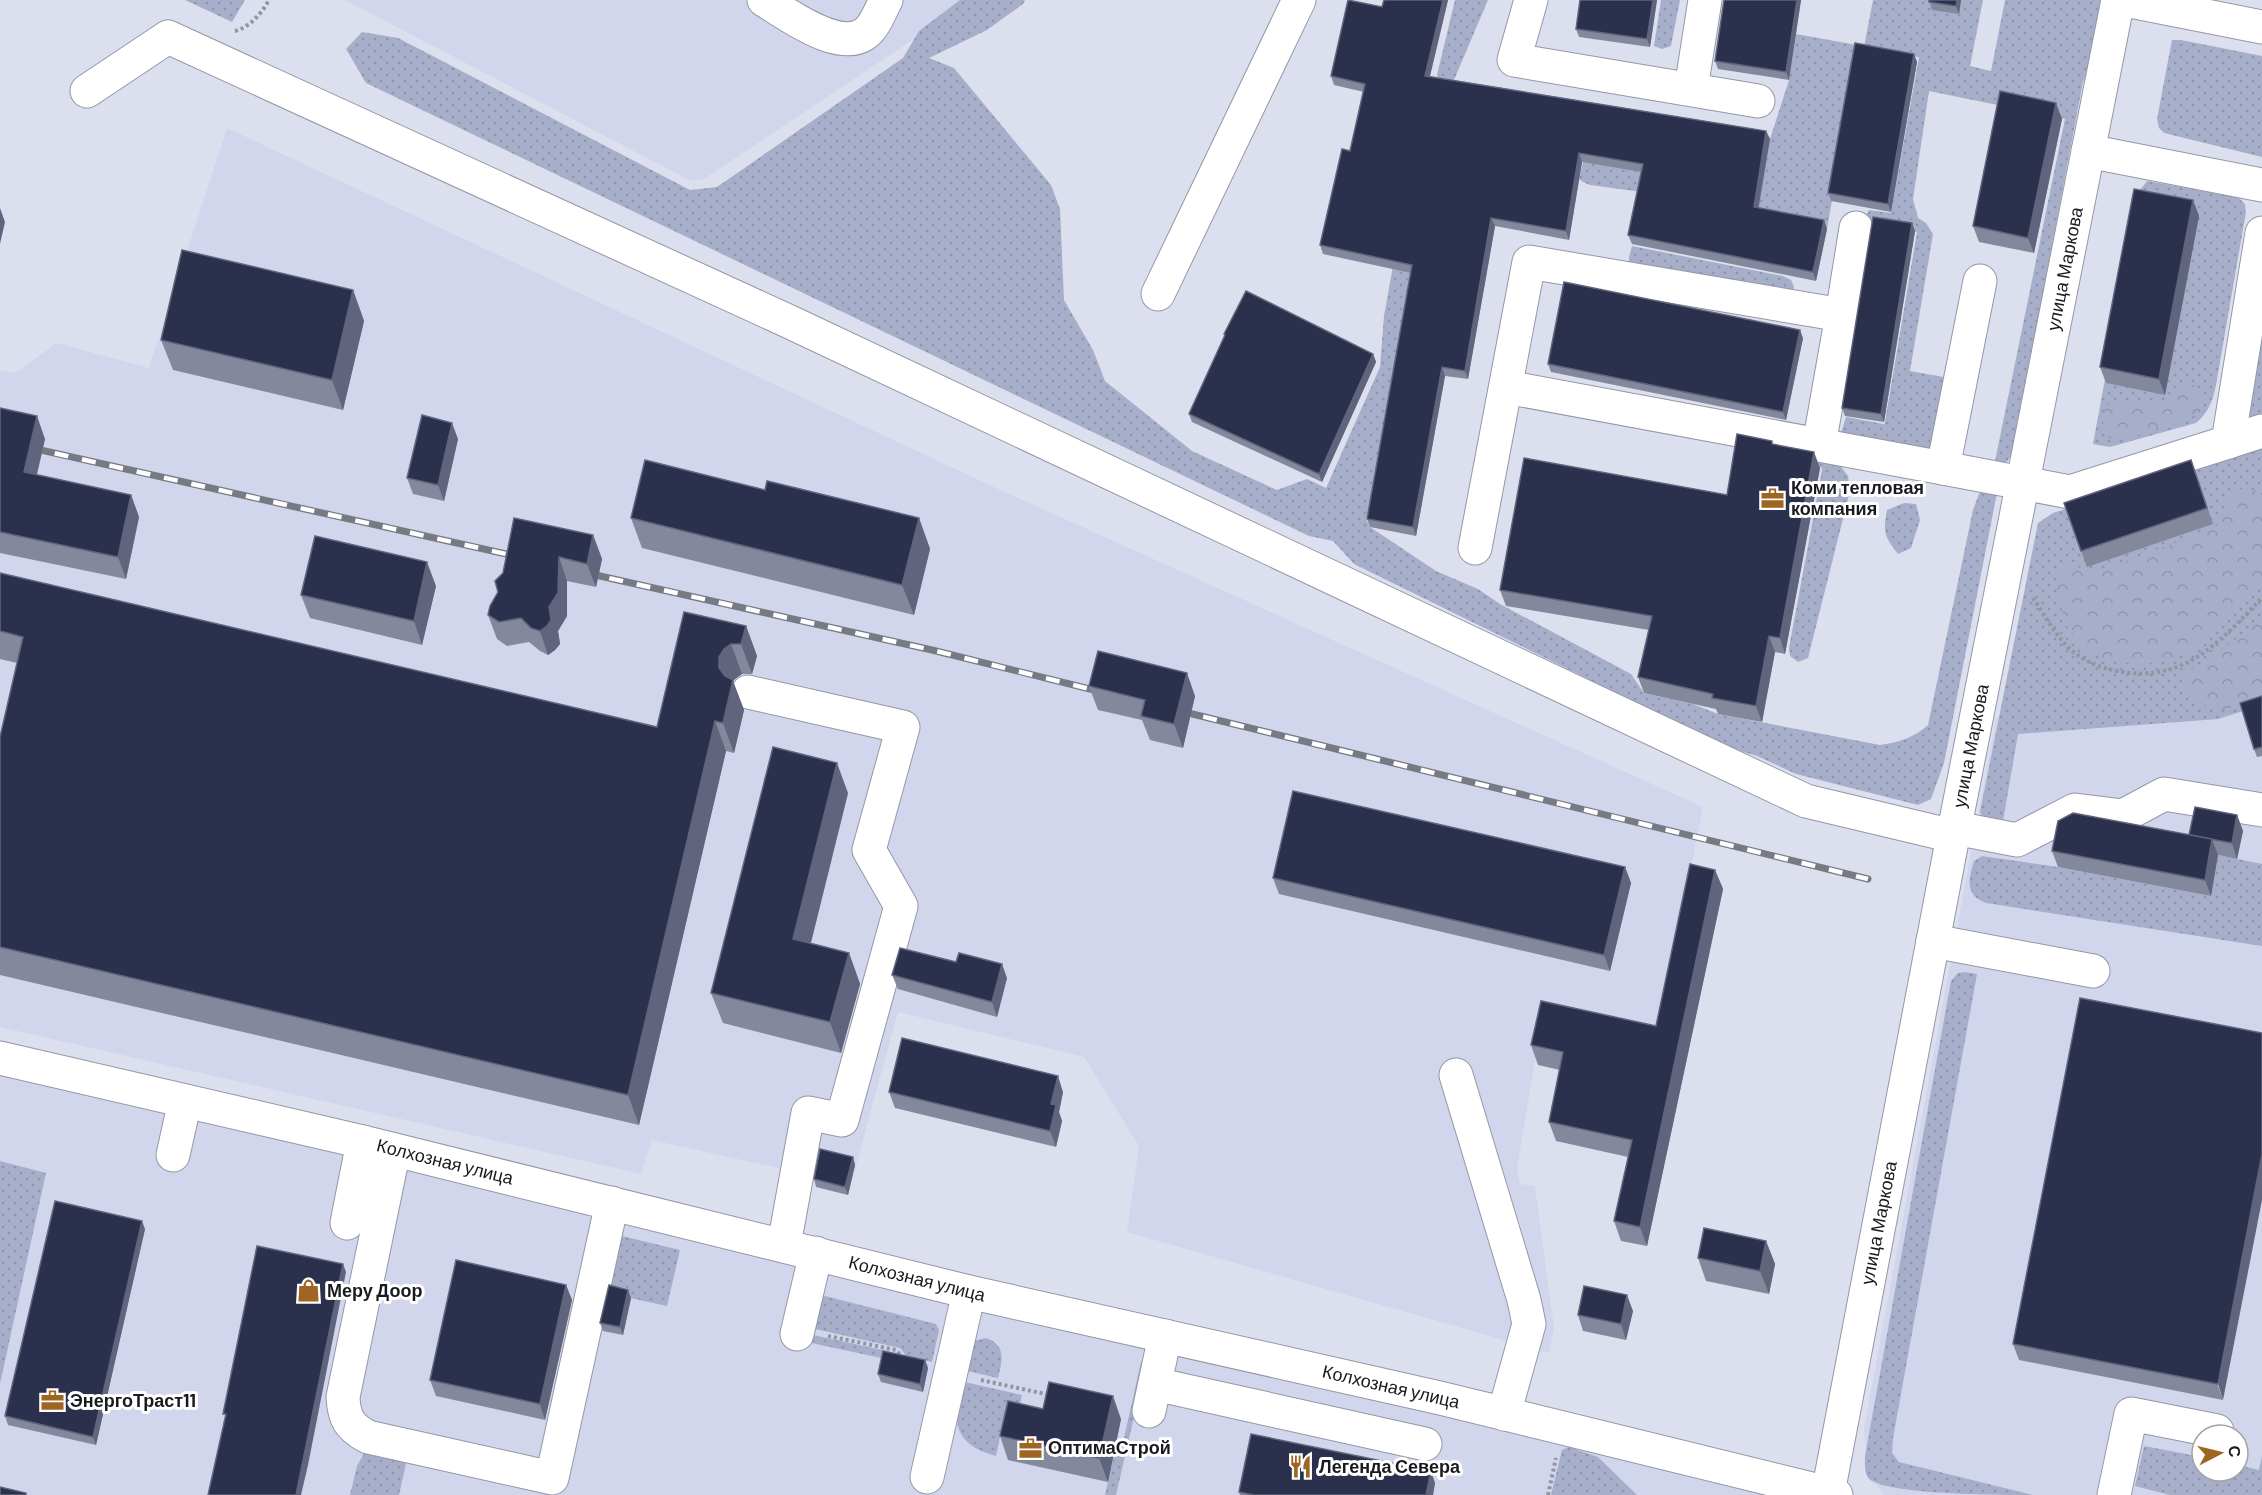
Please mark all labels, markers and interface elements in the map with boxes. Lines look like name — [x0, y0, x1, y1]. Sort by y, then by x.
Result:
street label: улица Маркова — [2041, 204, 2087, 333]
place label: Коми тепловая компания — [1791, 476, 1924, 519]
office icon: Коми тепловая компания — [1760, 485, 1786, 511]
street label: улица Маркова — [1947, 681, 1993, 810]
street label: Колхозная улица — [375, 1133, 517, 1189]
street label: улица Маркова — [1855, 1158, 1901, 1287]
street label: Колхозная улица — [847, 1250, 989, 1306]
shop icon: Меру Доор — [296, 1278, 322, 1304]
place label: Меру Доор — [327, 1279, 422, 1301]
street label: Колхозная улица — [1320, 1360, 1463, 1413]
office icon: ЭнергоТраст11 — [39, 1388, 65, 1414]
place label: ЭнергоТраст11 — [70, 1389, 196, 1411]
north arrow — [2190, 1423, 2250, 1483]
office icon: ОптимаСтрой — [1017, 1435, 1043, 1461]
place label: ОптимаСтрой — [1048, 1436, 1171, 1458]
text: С — [2225, 1444, 2246, 1458]
restaurant icon: Легенда Севера — [1288, 1454, 1314, 1480]
place label: Легенда Севера — [1319, 1455, 1461, 1477]

